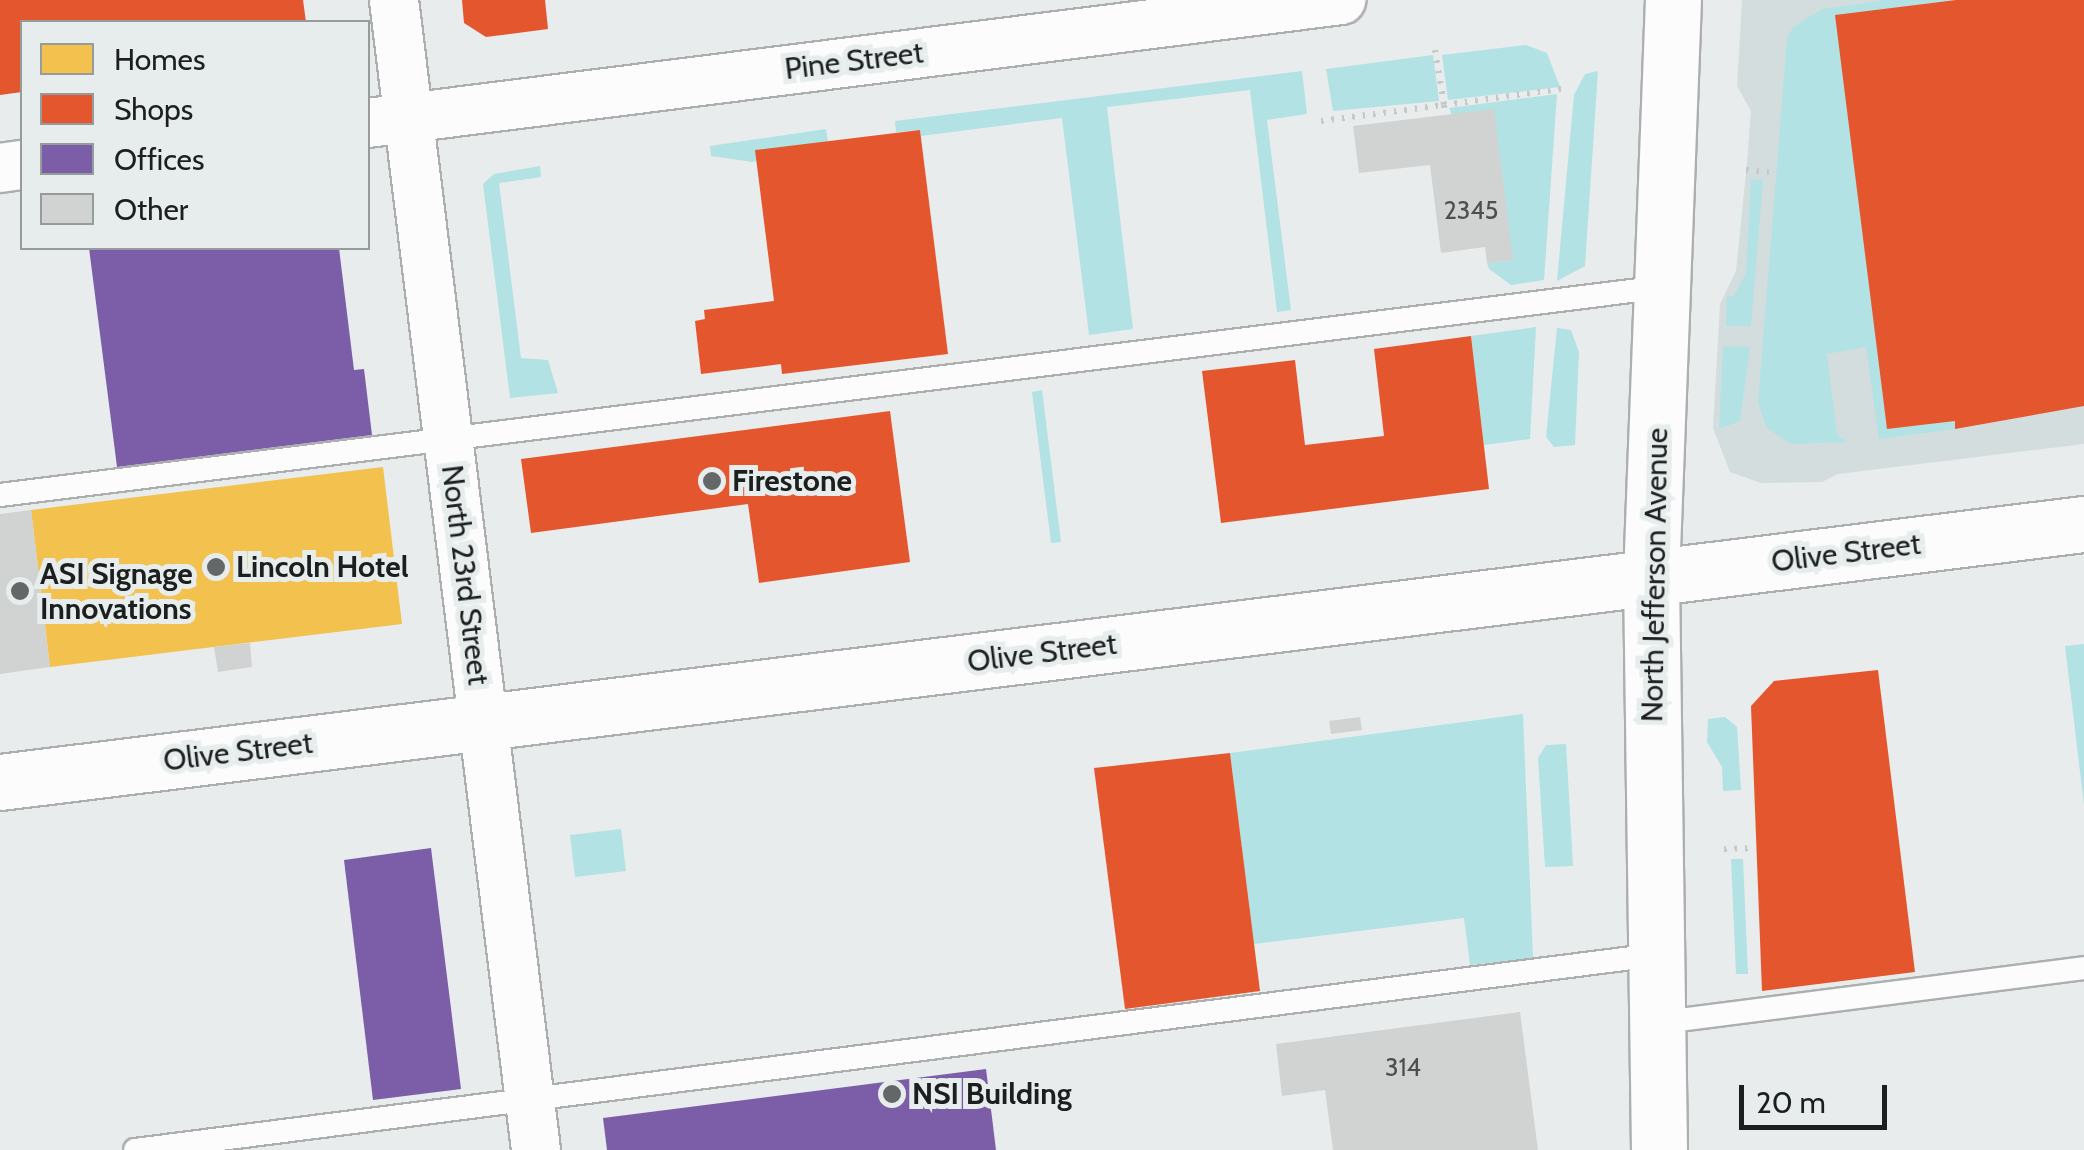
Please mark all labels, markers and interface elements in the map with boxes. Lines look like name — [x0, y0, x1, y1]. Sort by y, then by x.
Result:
legend — [20, 20, 370, 250]
street label: Pine Street — [783, 35, 925, 87]
text: Homes — [114, 41, 205, 78]
text: Shops — [114, 91, 193, 128]
text: Offices — [114, 141, 204, 178]
text: Other — [114, 191, 188, 228]
house number: 2345 — [1444, 195, 1498, 225]
street label: North Jefferson Avenue — [1634, 428, 1676, 722]
street label: North 23rd Street — [434, 463, 496, 687]
place label: Firestone — [732, 463, 852, 499]
marker: Firestone — [701, 470, 723, 492]
street label: Olive Street — [1769, 526, 1923, 580]
place label: Lincoln Hotel — [236, 549, 409, 585]
place label: ASI Signage Innovations — [40, 556, 193, 626]
marker: Lincoln Hotel — [205, 556, 227, 578]
marker: ASI Signage Innovations — [9, 580, 31, 602]
street label: Olive Street — [965, 626, 1119, 680]
street label: Olive Street — [161, 725, 315, 779]
house number: 314 — [1385, 1052, 1421, 1082]
scale bar — [1744, 1065, 1892, 1127]
place label: NSI Building — [912, 1076, 1072, 1112]
marker: NSI Building — [881, 1083, 903, 1105]
text: 20 m — [1756, 1084, 1826, 1121]

